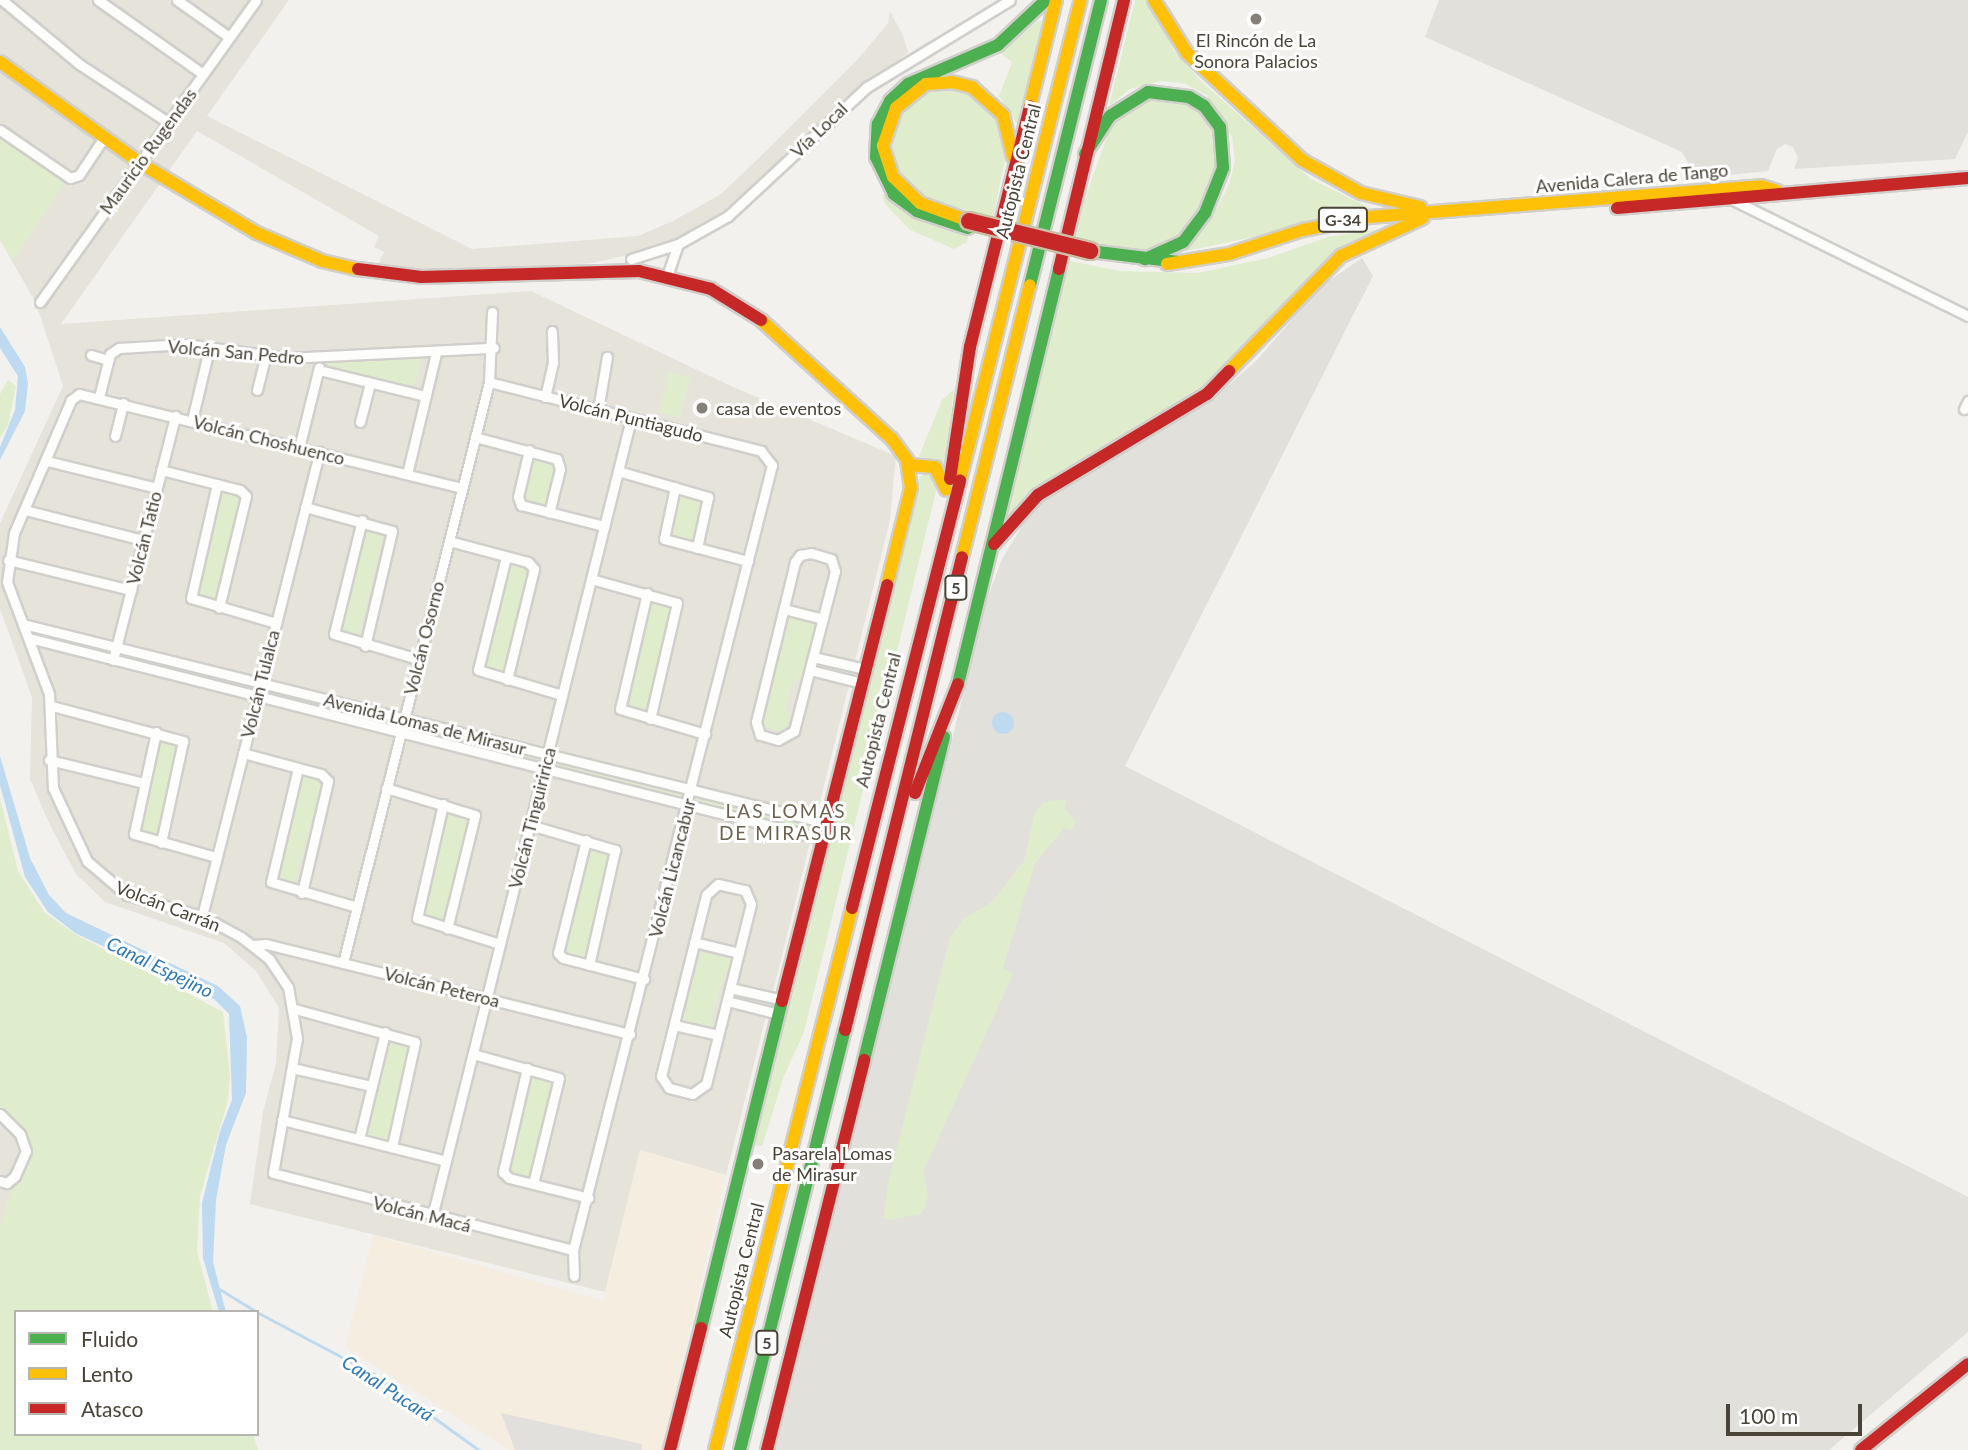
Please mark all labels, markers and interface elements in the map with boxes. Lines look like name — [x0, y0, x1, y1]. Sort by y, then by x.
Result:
marker: El Rincón de La Sonora Palacios — [1248, 11, 1264, 27]
place label: El Rincón de La Sonora Palacios — [1194, 30, 1318, 72]
street label: Mauricio Rugendas — [95, 84, 201, 218]
street label: Vía Local — [786, 98, 852, 162]
street label: Autopista Central — [991, 101, 1045, 241]
street label: Avenida Calera de Tango — [1534, 159, 1730, 197]
road number: G-34 — [1317, 208, 1369, 232]
street label: Volcán San Pedro — [167, 335, 305, 369]
street label: Volcán Puntiagudo — [557, 390, 705, 446]
place label: casa de eventos — [716, 397, 841, 419]
marker: casa de eventos — [694, 400, 710, 416]
street label: Volcán Choshuenco — [191, 411, 347, 469]
street label: Volcán Tatio — [122, 489, 166, 587]
road number: 5 — [944, 576, 968, 600]
street label: Volcán Osorno — [399, 579, 449, 697]
street label: Volcán Tulalca — [236, 627, 284, 741]
street label: Autopista Central — [851, 650, 905, 790]
street label: Avenida Lomas de Mirasur — [322, 688, 528, 760]
street label: Volcán Tinguiririca — [504, 745, 560, 891]
street label: Volcán Licancabur — [644, 796, 700, 940]
district label: LAS LOMAS DE MIRASUR — [720, 800, 852, 844]
street label: Volcán Carrán — [113, 876, 223, 936]
water label: Canal Espejino — [103, 931, 217, 1003]
street label: Volcán Peteroa — [382, 962, 502, 1012]
place label: Pasarela Lomas de Mirasur — [772, 1143, 892, 1186]
marker: Pasarela Lomas de Mirasur — [750, 1156, 766, 1172]
street label: Volcán Macá — [371, 1191, 473, 1237]
street label: Autopista Central — [714, 1200, 768, 1340]
legend — [14, 1310, 259, 1436]
text: Fluido — [81, 1326, 138, 1351]
road number: 5 — [755, 1330, 779, 1356]
water label: Canal Pucará — [338, 1350, 438, 1426]
text: Lento — [81, 1361, 133, 1386]
scale bar — [1730, 1390, 1867, 1434]
text: Atasco — [81, 1396, 143, 1421]
text: 100 m — [1739, 1403, 1798, 1428]

